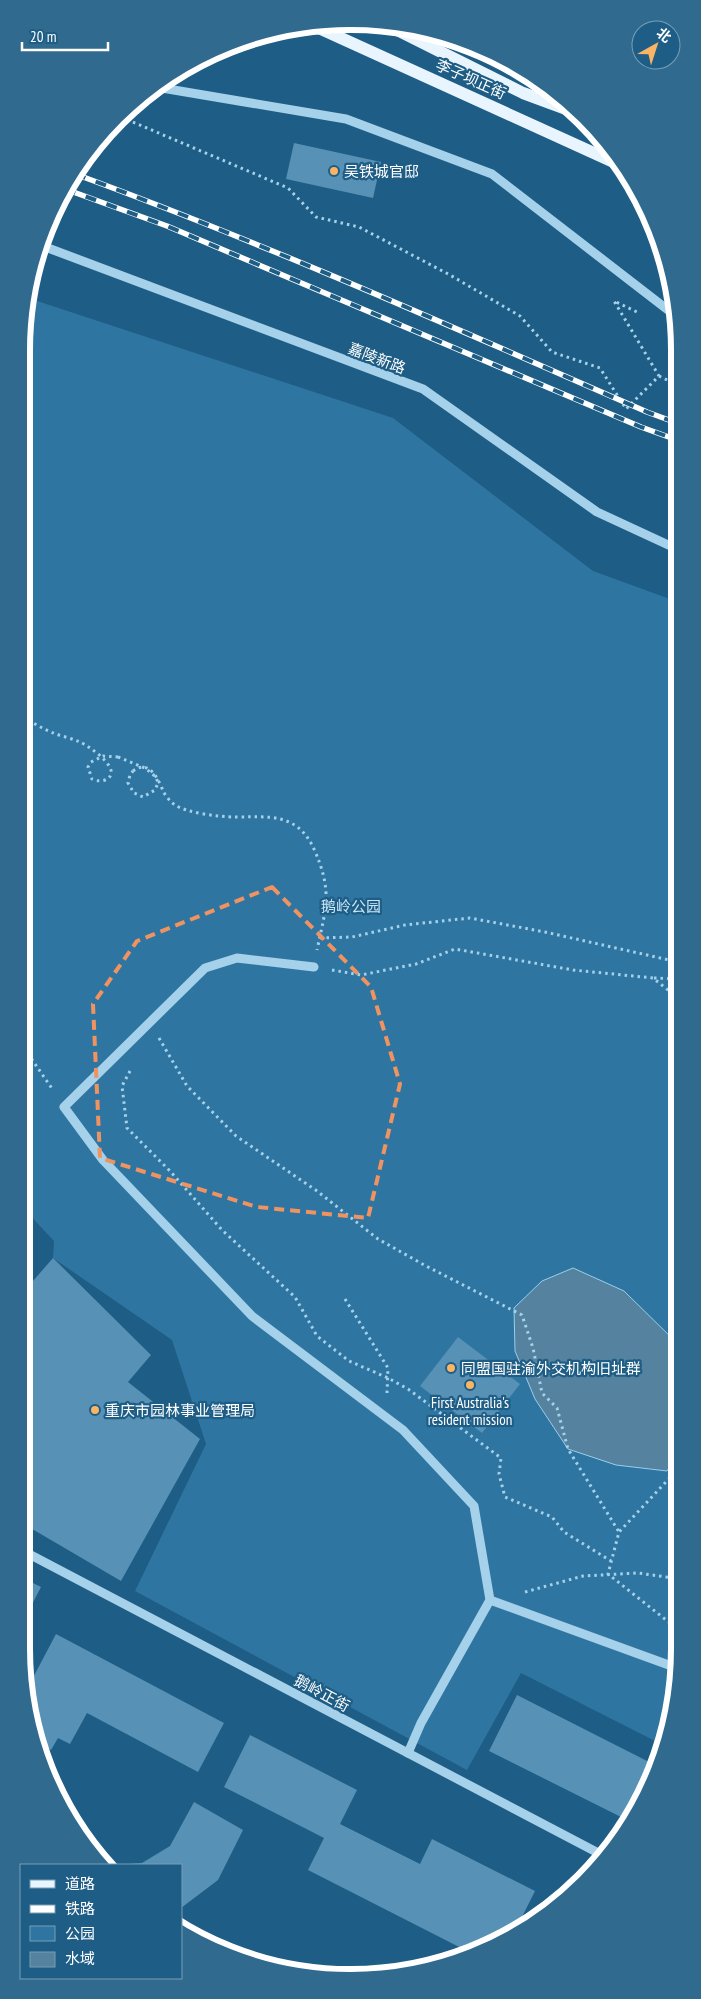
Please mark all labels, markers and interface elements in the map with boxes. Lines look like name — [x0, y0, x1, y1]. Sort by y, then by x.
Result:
scale bar — [22, 20, 109, 52]
north arrow — [631, 20, 681, 70]
text: 北 — [653, 23, 675, 46]
text: 20 m — [30, 27, 56, 46]
street label: 李子坝正街 — [433, 55, 509, 103]
place label: 吴铁城官邸 — [344, 162, 419, 181]
marker: 吴铁城官邸 — [328, 165, 340, 177]
street label: 嘉陵新路 — [346, 338, 408, 378]
park label: 鹅岭公园 — [321, 897, 381, 916]
place label: 同盟国驻渝外交机构旧址群 — [461, 1359, 641, 1378]
marker: 同盟国驻渝外交机构旧址群 — [445, 1362, 457, 1374]
marker: First Australia's resident mission — [464, 1379, 476, 1391]
place label: First Australia's resident mission — [428, 1393, 512, 1429]
place label: 重庆市园林事业管理局 — [105, 1401, 255, 1420]
marker: 重庆市园林事业管理局 — [89, 1404, 101, 1416]
street label: 鹅岭正街 — [291, 1671, 353, 1715]
legend — [20, 1864, 182, 1979]
text: 道路 — [65, 1874, 95, 1893]
text: 铁路 — [65, 1899, 95, 1918]
text: 公园 — [65, 1924, 95, 1943]
text: 水域 — [65, 1949, 95, 1968]

